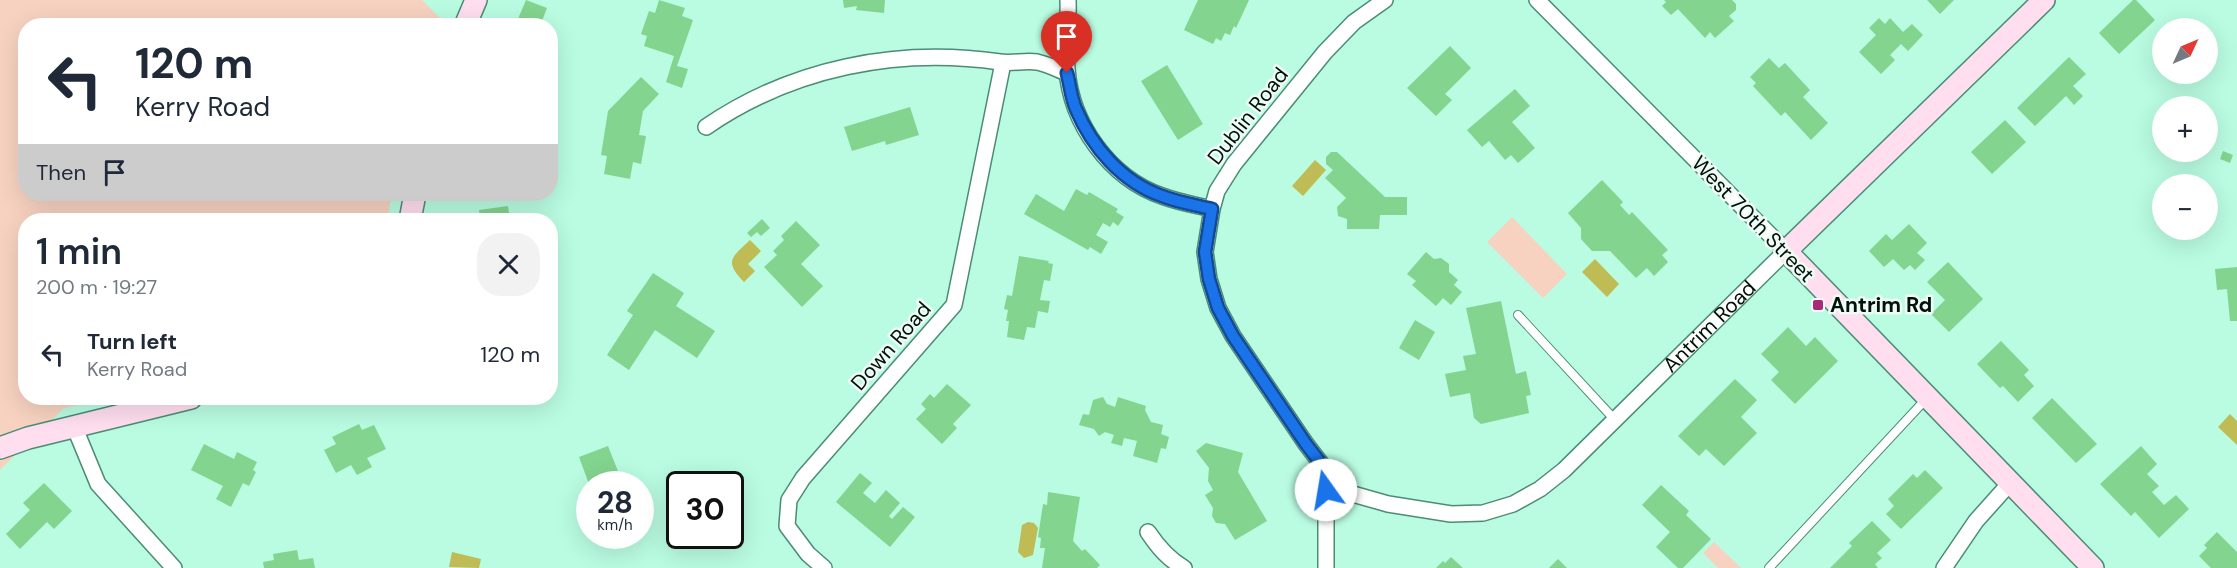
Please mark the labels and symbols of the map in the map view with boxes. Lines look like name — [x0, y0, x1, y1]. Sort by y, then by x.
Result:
pin — [1041, 11, 1092, 73]
north arrow — [2152, 18, 2218, 84]
street label: Dublin Road — [1201, 62, 1295, 170]
street label: West 70th Street — [1685, 150, 1821, 288]
street label: Antrim Road — [1657, 274, 1762, 379]
place label: Antrim Rd — [1830, 291, 1932, 319]
street label: Down Road — [845, 296, 937, 396]
marker: Antrim Rd — [1811, 298, 1825, 312]
position arrow — [1294, 458, 1358, 522]
speed limit sign: 30 — [666, 471, 744, 549]

